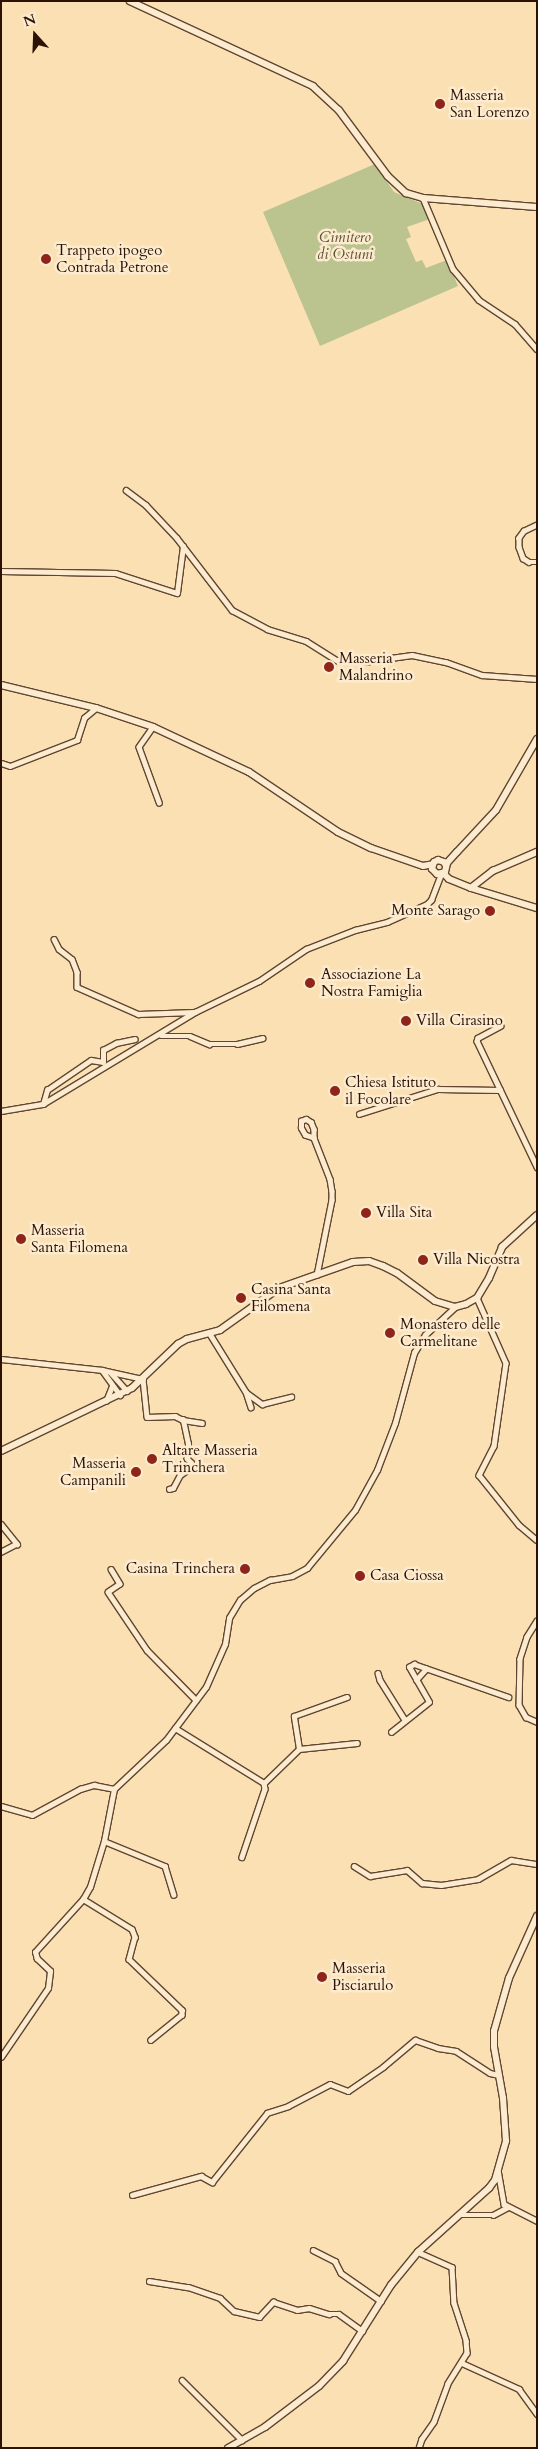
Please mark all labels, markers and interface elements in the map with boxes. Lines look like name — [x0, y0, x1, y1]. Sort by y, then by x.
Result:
text: N — [21, 9, 39, 31]
north arrow — [10, 10, 60, 60]
place label: Masseria San Lorenzo — [450, 86, 529, 121]
marker: Masseria San Lorenzo — [434, 98, 446, 110]
park label: Cimitero di Ostuni — [317, 228, 373, 263]
place label: Trappeto ipogeo Contrada Petrone — [56, 241, 169, 276]
marker: Trappeto ipogeo Contrada Petrone — [40, 253, 52, 265]
place label: Masseria Malandrino — [339, 649, 413, 684]
marker: Masseria Malandrino — [323, 661, 335, 673]
place label: Monte Sarago — [391, 902, 480, 920]
marker: Monte Sarago — [484, 905, 496, 917]
place label: Associazione La Nostra Famiglia — [321, 965, 422, 1000]
marker: Associazione La Nostra Famiglia — [303, 976, 317, 990]
place label: Villa Cirasino — [416, 1012, 503, 1030]
marker: Villa Cirasino — [400, 1015, 412, 1027]
place label: Chiesa Istituto il Focolare — [345, 1073, 436, 1108]
marker: Chiesa Istituto il Focolare — [329, 1085, 341, 1097]
place label: Villa Sita — [376, 1204, 432, 1222]
marker: Villa Sita — [360, 1207, 372, 1219]
place label: Masseria Santa Filomena — [31, 1221, 128, 1256]
marker: Masseria Santa Filomena — [15, 1233, 27, 1245]
place label: Villa Nicostra — [433, 1251, 520, 1269]
marker: Villa Nicostra — [417, 1254, 429, 1266]
place label: Casina Santa Filomena — [251, 1280, 331, 1315]
marker: Casina Santa Filomena — [235, 1292, 247, 1304]
place label: Monastero delle Carmelitane — [400, 1315, 501, 1350]
marker: Monastero delle Carmelitane — [384, 1327, 396, 1339]
place label: Altare Masseria Trinchera — [162, 1441, 258, 1476]
marker: Altare Masseria Trinchera — [146, 1453, 158, 1465]
place label: Masseria Campanili — [60, 1454, 126, 1489]
marker: Masseria Campanili — [130, 1466, 142, 1478]
place label: Casina Trinchera — [126, 1560, 235, 1578]
marker: Casina Trinchera — [239, 1563, 251, 1575]
place label: Casa Ciossa — [370, 1567, 444, 1585]
marker: Casa Ciossa — [354, 1570, 366, 1582]
place label: Masseria Pisciarulo — [332, 1959, 393, 1994]
marker: Masseria Pisciarulo — [316, 1971, 328, 1983]

